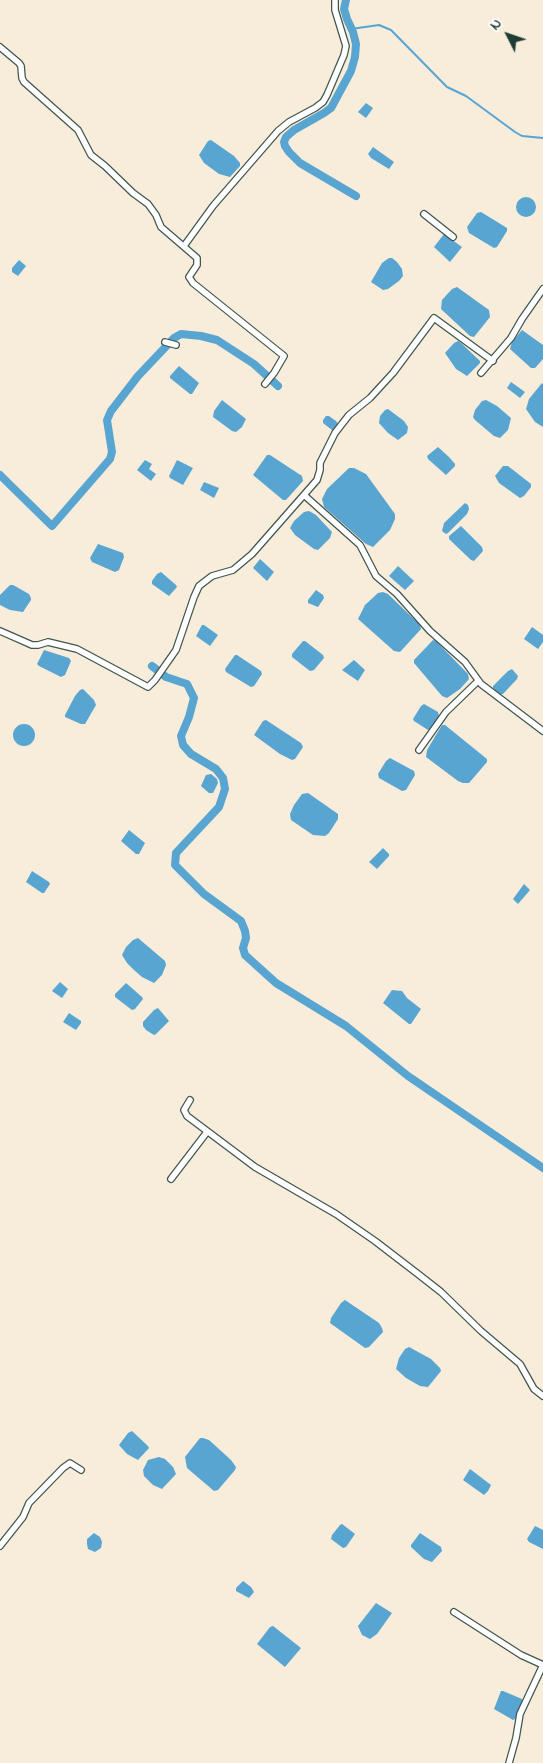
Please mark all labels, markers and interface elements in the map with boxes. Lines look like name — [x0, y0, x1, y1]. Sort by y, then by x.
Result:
north arrow — [483, 10, 533, 60]
text: N — [485, 14, 507, 35]

